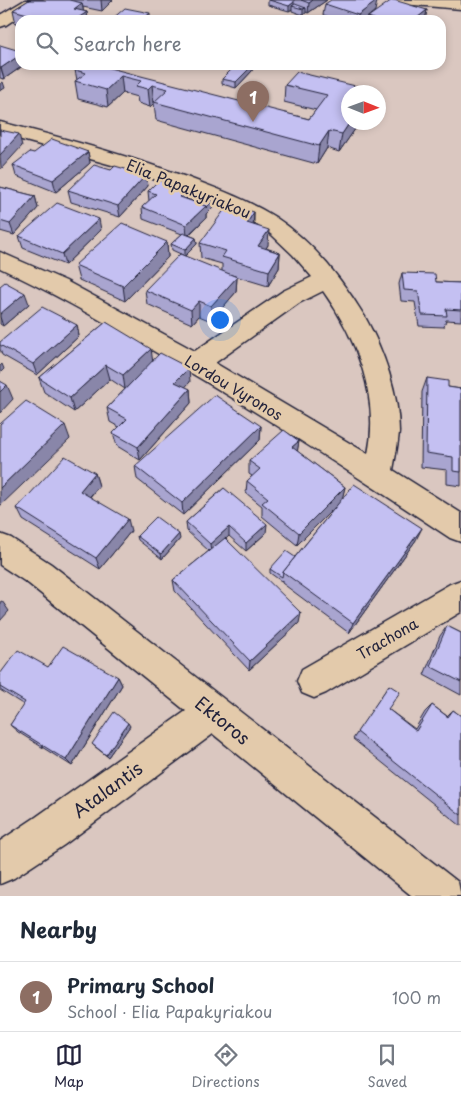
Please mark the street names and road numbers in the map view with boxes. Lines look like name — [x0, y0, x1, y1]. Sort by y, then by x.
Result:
street label: Elia Papakyriakou — [123, 153, 255, 223]
street label: Lordou Vyronos — [181, 349, 287, 425]
street label: Trachona — [352, 611, 423, 665]
street label: Ektoros — [190, 689, 256, 751]
street label: Atalantis — [66, 754, 148, 824]

